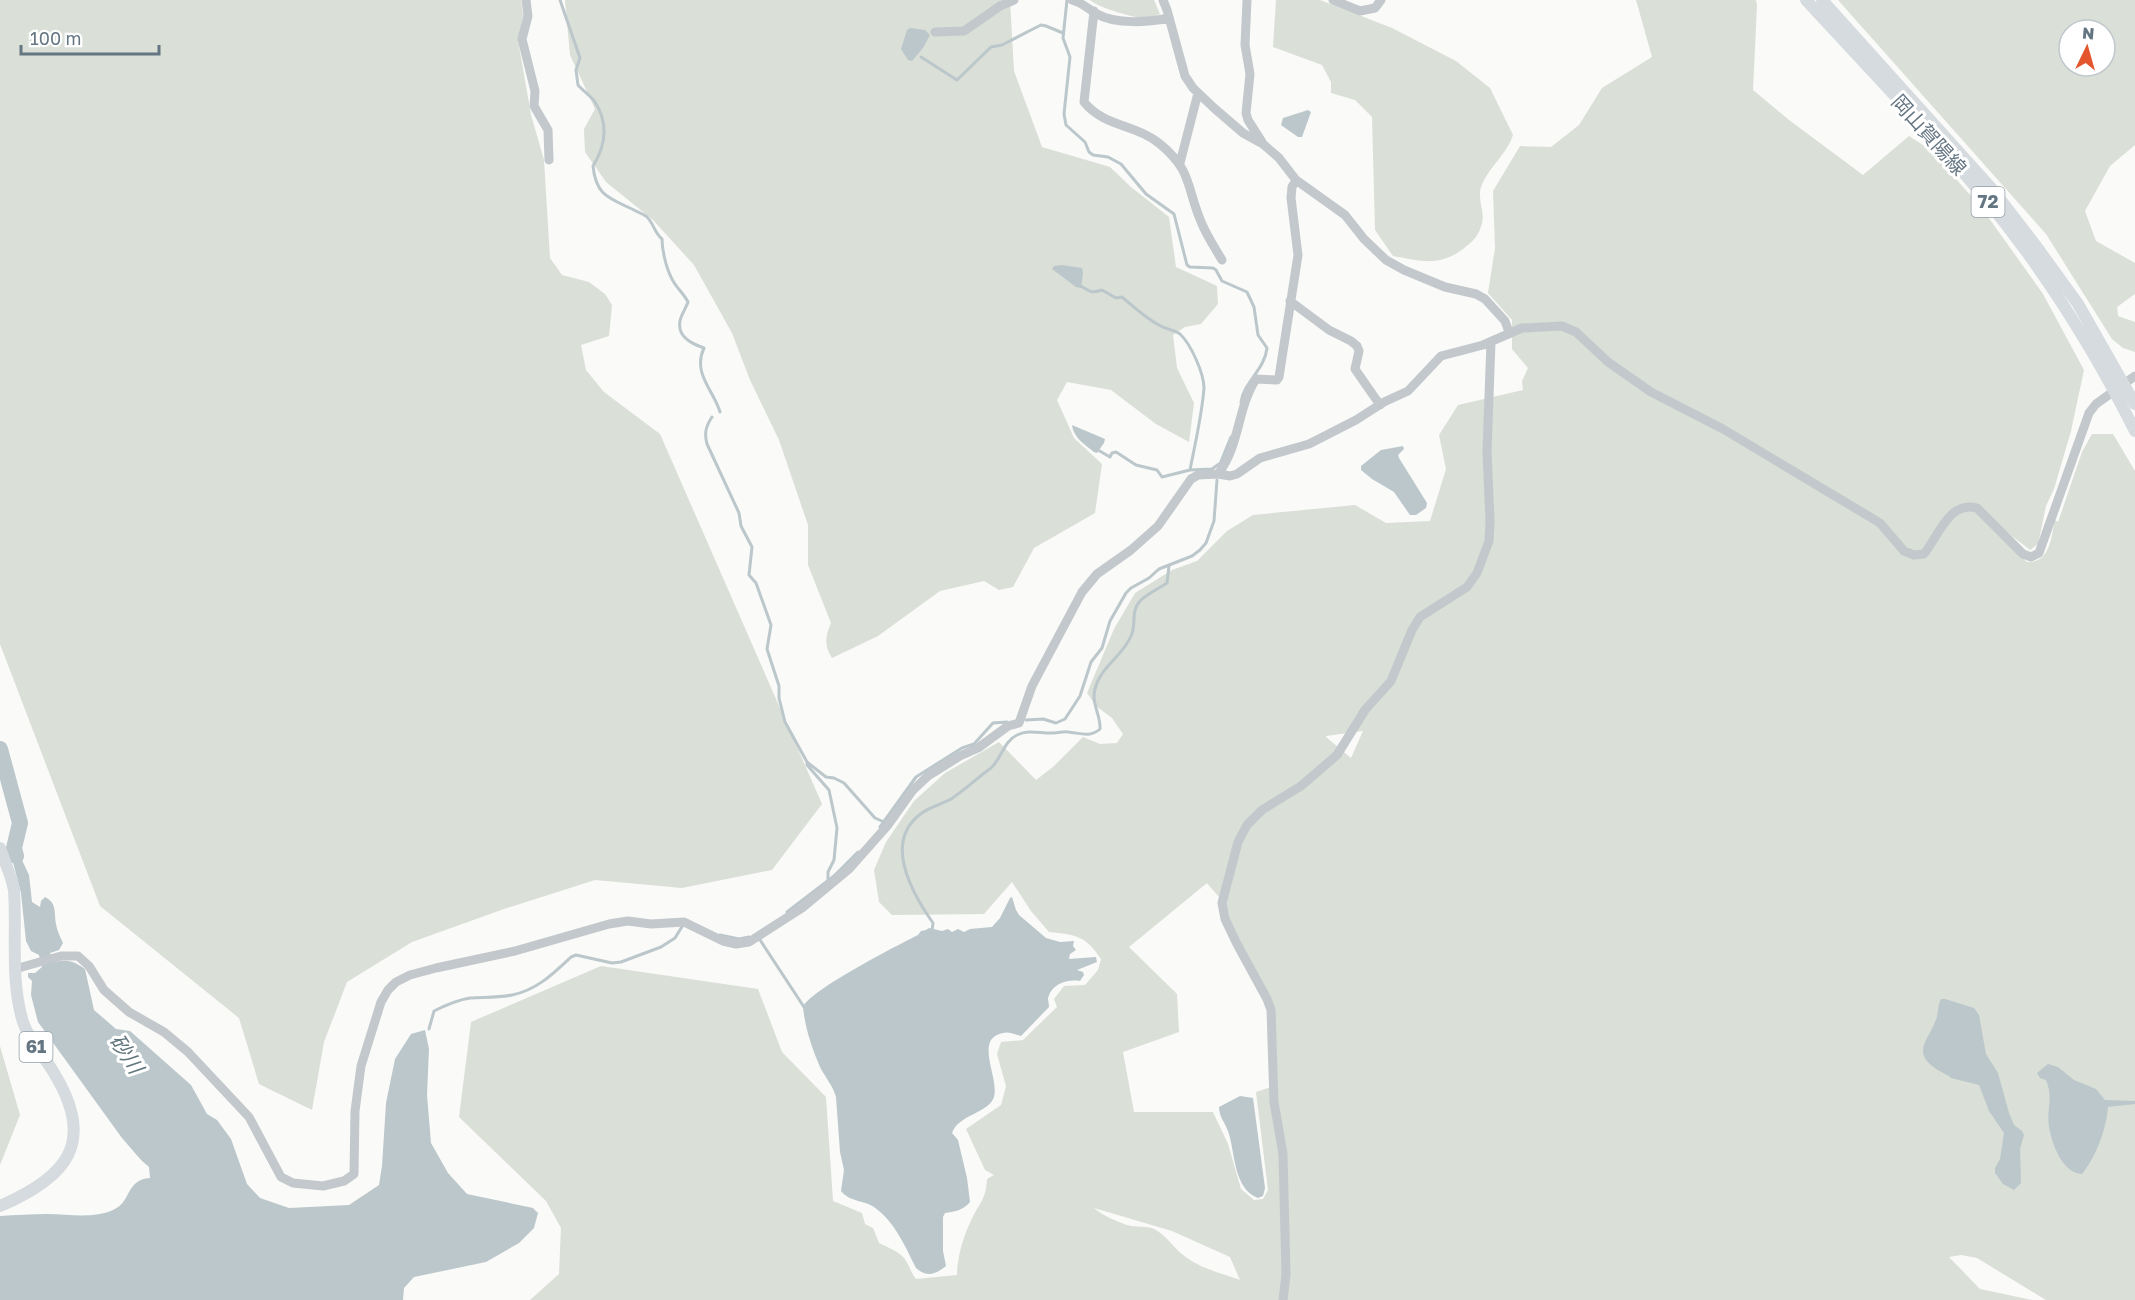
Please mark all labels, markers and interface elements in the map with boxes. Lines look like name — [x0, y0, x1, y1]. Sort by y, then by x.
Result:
scale bar — [21, 18, 159, 56]
north arrow — [2057, 18, 2117, 78]
text: N — [2081, 23, 2095, 44]
text: 100 m — [30, 27, 81, 49]
street label: 岡山賀陽線 — [1887, 89, 1972, 180]
road number: 72 — [1972, 187, 2004, 217]
water label: 砂川 — [104, 1029, 150, 1080]
road number: 61 — [20, 1032, 52, 1062]

